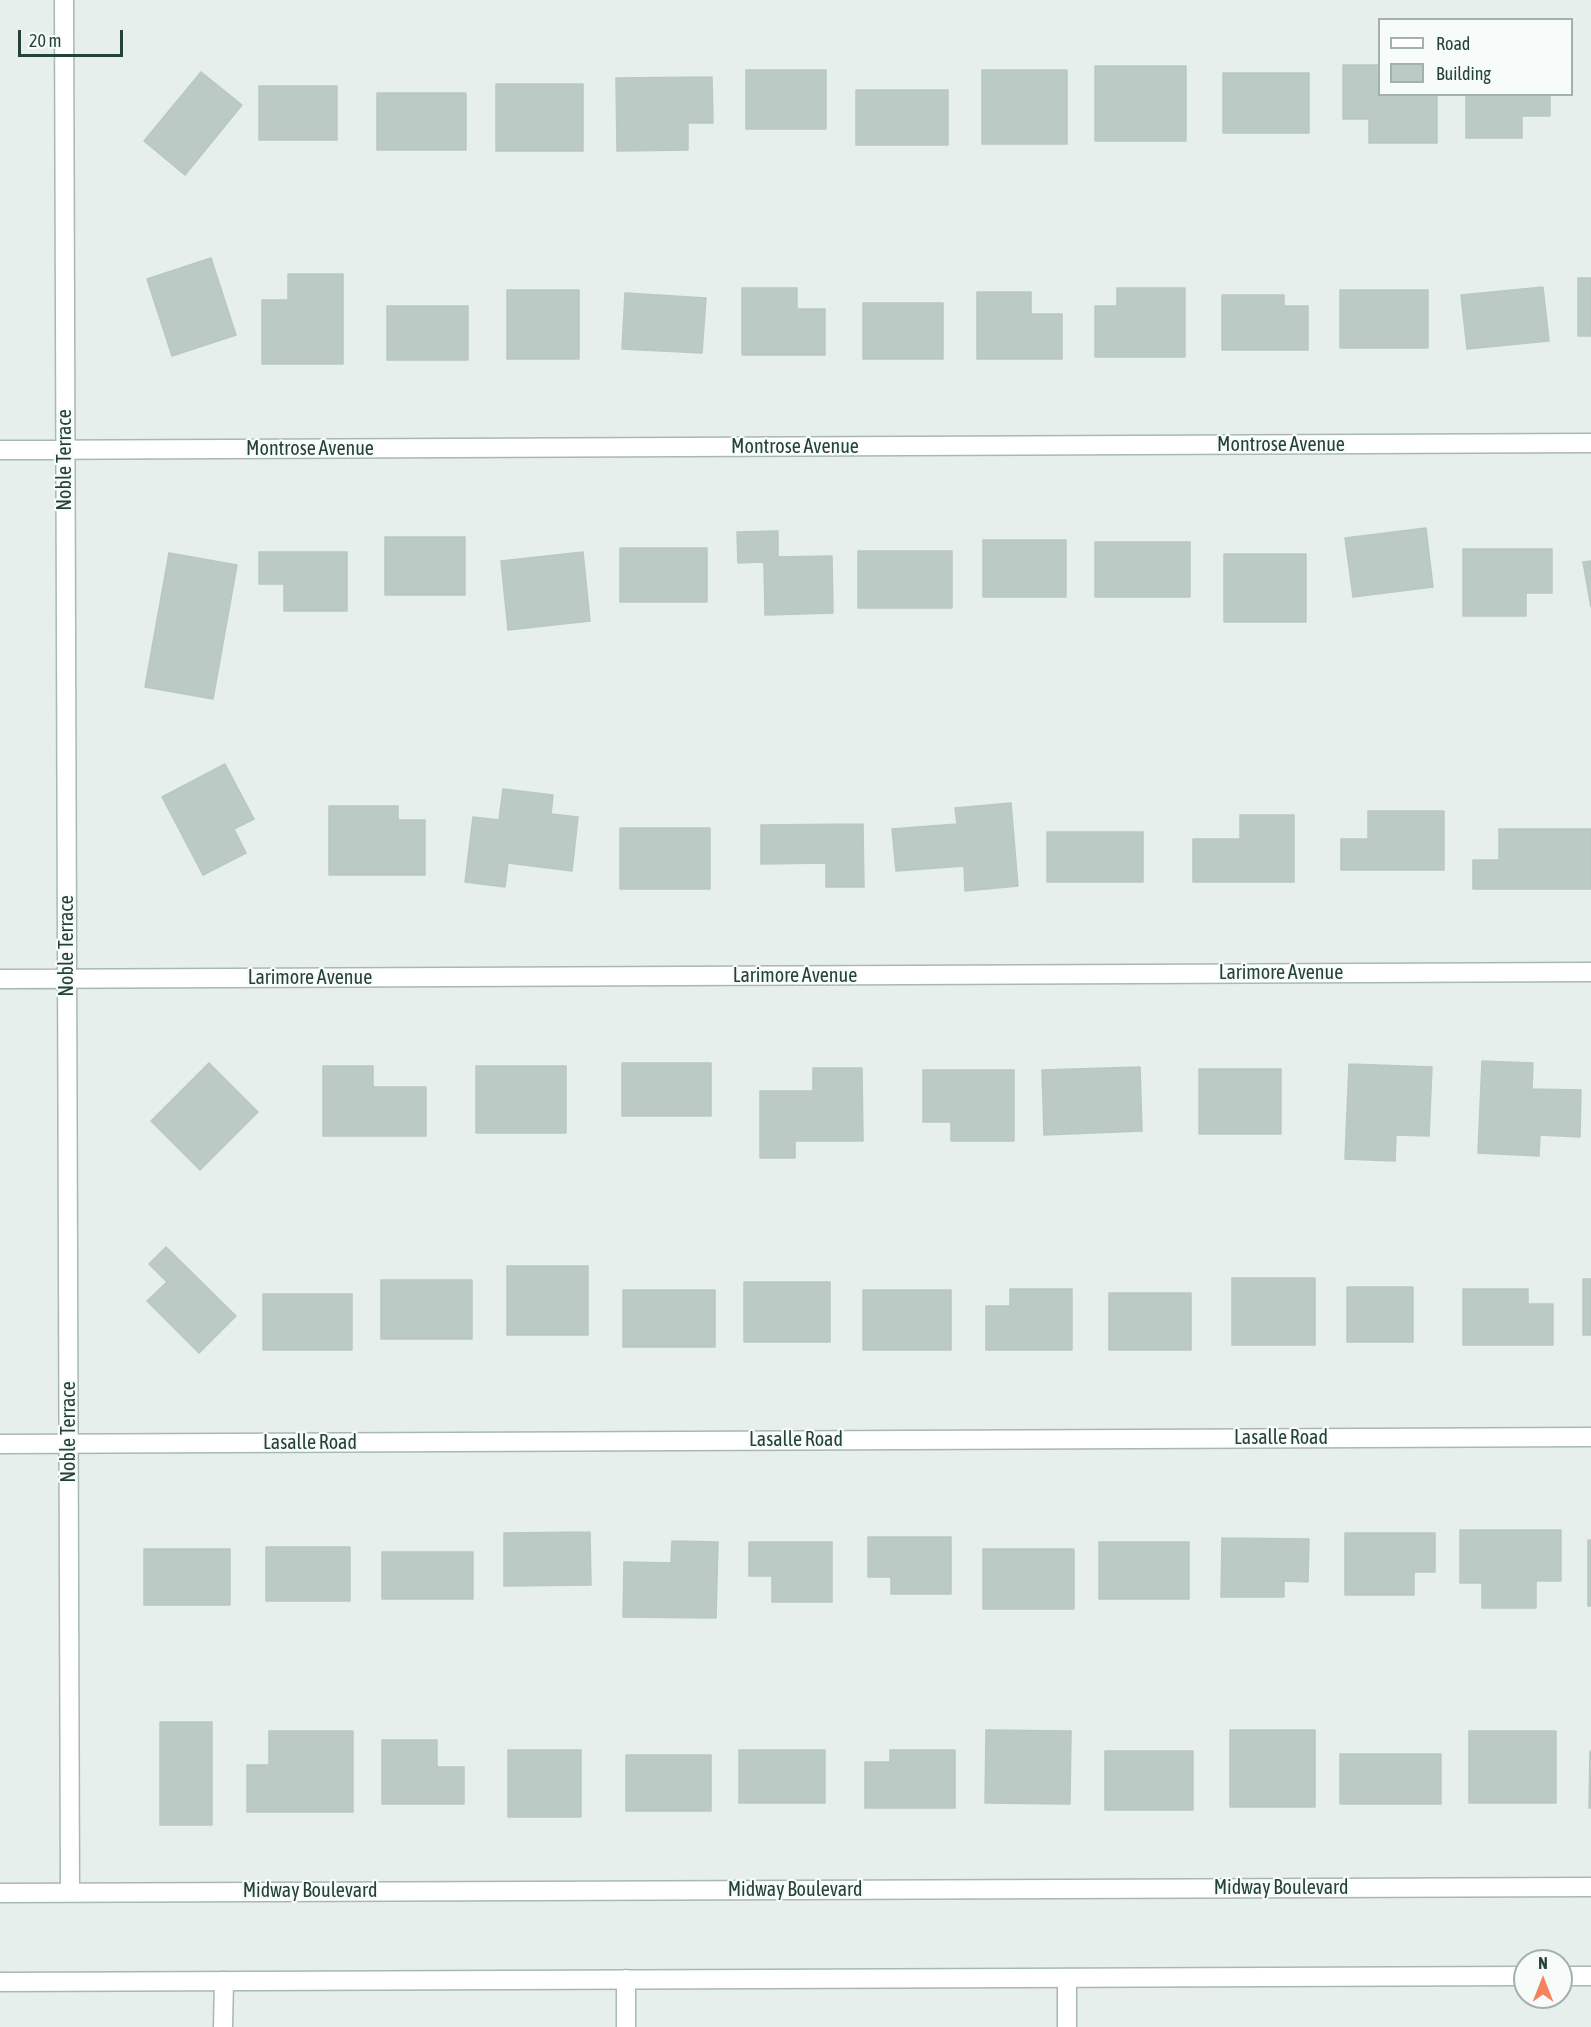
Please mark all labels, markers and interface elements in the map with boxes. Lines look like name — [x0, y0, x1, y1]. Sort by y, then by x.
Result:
scale bar — [21, 18, 126, 56]
legend — [1378, 18, 1573, 96]
text: 20 m — [29, 30, 61, 51]
text: Road — [1436, 33, 1470, 54]
text: Building — [1436, 63, 1491, 84]
street label: Noble Terrace — [53, 409, 77, 511]
street label: Montrose Avenue — [1217, 433, 1345, 457]
street label: Montrose Avenue — [731, 435, 859, 459]
street label: Montrose Avenue — [246, 437, 374, 461]
street label: Noble Terrace — [55, 895, 79, 997]
street label: Larimore Avenue — [1219, 961, 1343, 985]
street label: Larimore Avenue — [733, 964, 857, 988]
street label: Larimore Avenue — [248, 966, 372, 990]
street label: Noble Terrace — [57, 1381, 81, 1483]
street label: Lasalle Road — [1234, 1426, 1328, 1450]
street label: Lasalle Road — [749, 1428, 843, 1452]
street label: Lasalle Road — [263, 1431, 357, 1455]
street label: Midway Boulevard — [1214, 1876, 1348, 1900]
street label: Midway Boulevard — [728, 1878, 862, 1902]
street label: Midway Boulevard — [243, 1879, 377, 1903]
north arrow — [1513, 1949, 1573, 2009]
text: N — [1538, 1954, 1548, 1972]

